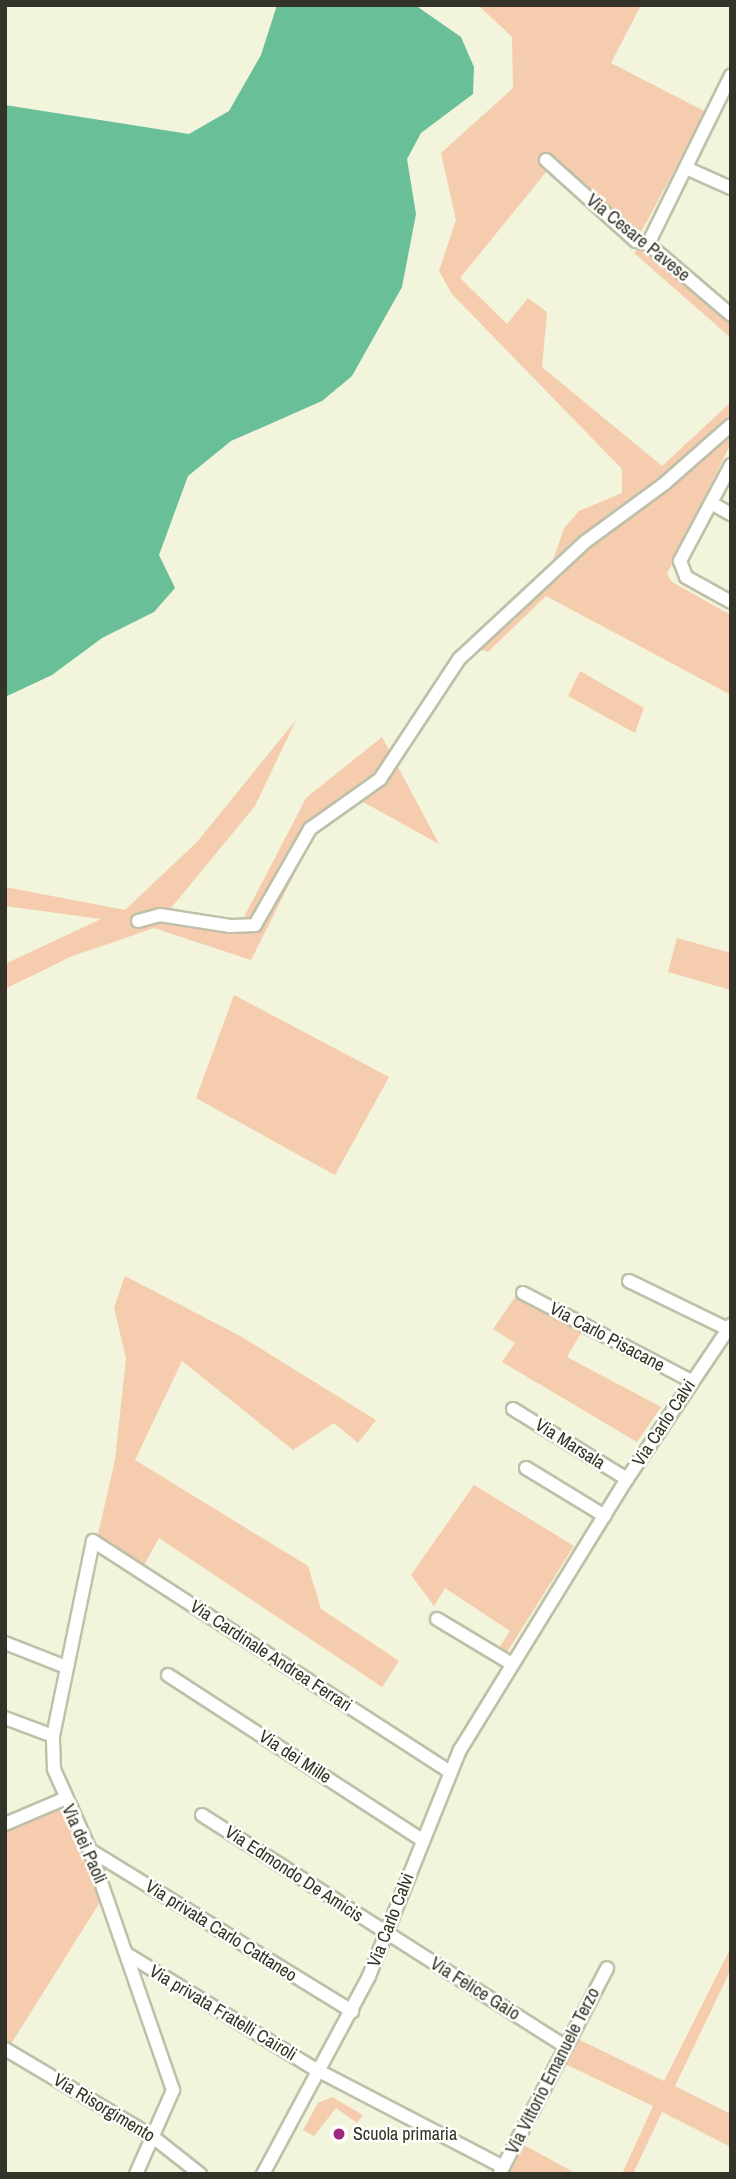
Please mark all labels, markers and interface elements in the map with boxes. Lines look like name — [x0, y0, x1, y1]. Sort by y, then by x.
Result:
street label: Via Cesare Pavese — [582, 190, 694, 286]
street label: Via Carlo Pisacane — [546, 1298, 668, 1376]
street label: Via Carlo Calvi — [628, 1376, 700, 1470]
street label: Via Marsala — [531, 1414, 609, 1474]
street label: Via Cardinale Andrea Ferrari — [186, 1595, 356, 1717]
street label: Via dei Mille — [255, 1726, 335, 1788]
street label: Via dei Paoli — [57, 1801, 111, 1887]
street label: Via Edmondo De Amicis — [220, 1821, 368, 1927]
street label: Via Carlo Calvi — [363, 1870, 419, 1970]
street label: Via privata Carlo Cattaneo — [141, 1876, 301, 1986]
street label: Via Felice Gaio — [426, 1953, 524, 2025]
street label: Via privata Fratelli Cairoli — [145, 1960, 301, 2066]
street label: Via Vittorio Emanuele Terzo — [502, 1984, 604, 2158]
street label: Via Risorgimento — [49, 2069, 159, 2147]
place label: Scuola primaria — [353, 2123, 457, 2145]
marker: Scuola primaria — [331, 2126, 347, 2142]

